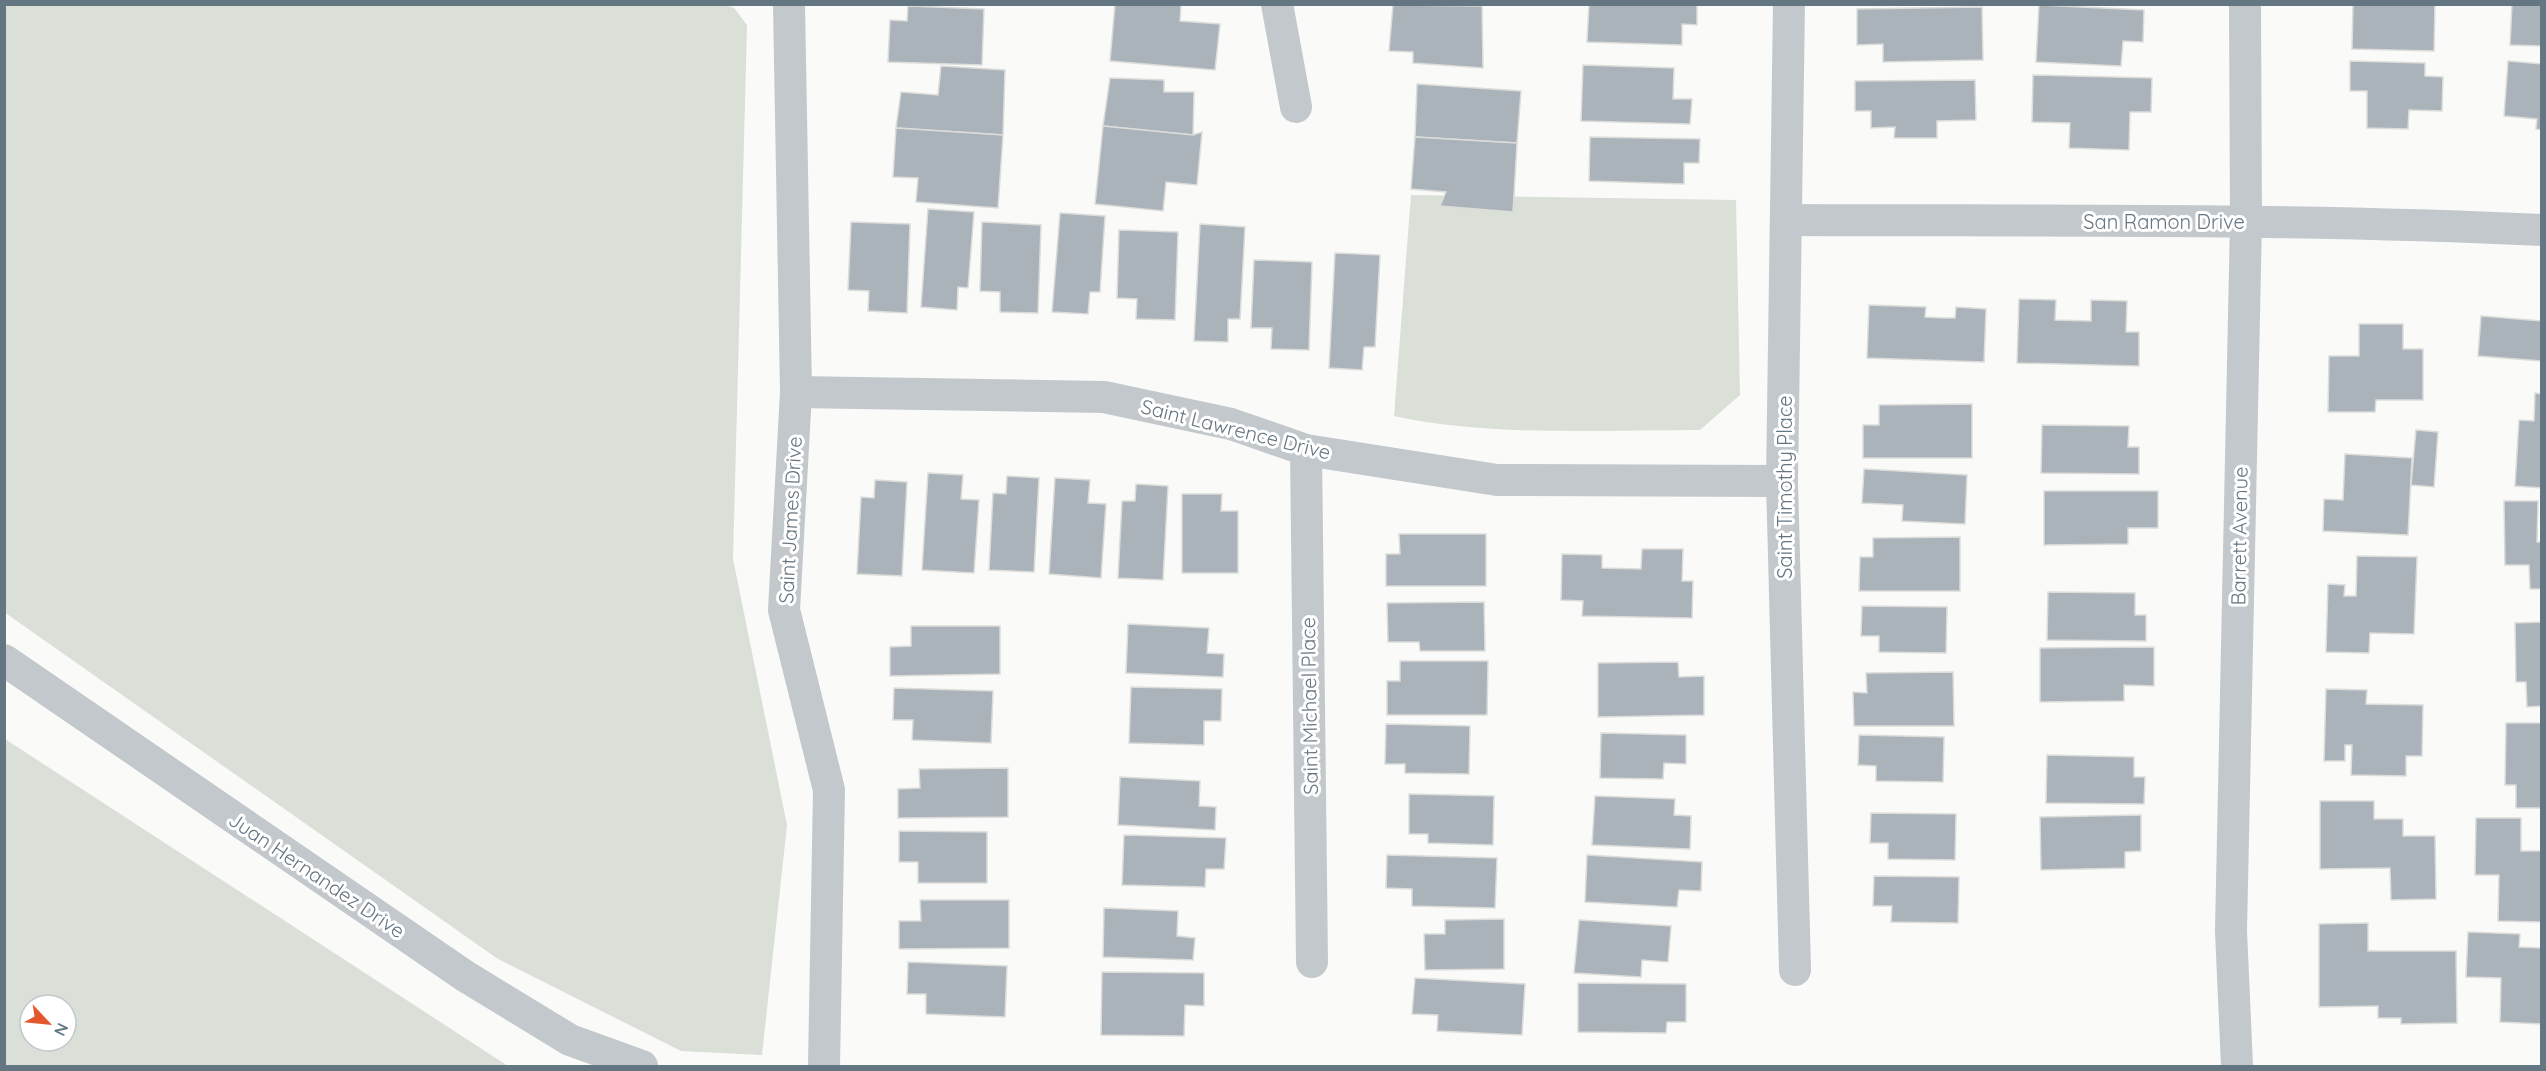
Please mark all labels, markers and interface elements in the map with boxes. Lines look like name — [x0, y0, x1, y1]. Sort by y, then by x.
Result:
street label: San Ramon Drive — [2083, 209, 2245, 234]
street label: Saint Lawrence Drive — [1139, 393, 1333, 465]
street label: Saint Timothy Place — [1772, 395, 1797, 579]
street label: Saint James Drive — [773, 436, 807, 604]
street label: Barrett Avenue — [2225, 466, 2253, 606]
street label: Saint Michael Place — [1295, 617, 1323, 795]
street label: Juan Hernandez Drive — [224, 807, 410, 943]
north arrow — [18, 993, 78, 1053]
text: N — [50, 1020, 73, 1039]

